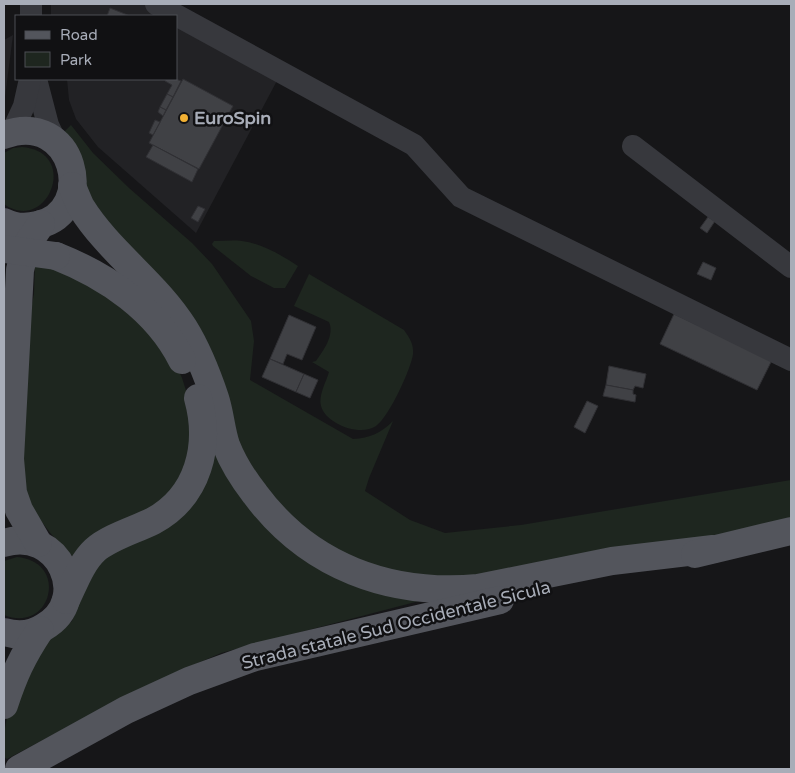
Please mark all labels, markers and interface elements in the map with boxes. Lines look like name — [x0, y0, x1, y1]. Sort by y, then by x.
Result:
legend — [15, 15, 178, 80]
text: Road — [60, 26, 98, 44]
text: Park — [60, 51, 92, 69]
place label: EuroSpin — [194, 107, 271, 129]
marker: EuroSpin — [178, 112, 190, 124]
street label: Strada statale Sud Occidentale Sicula — [239, 576, 553, 674]

